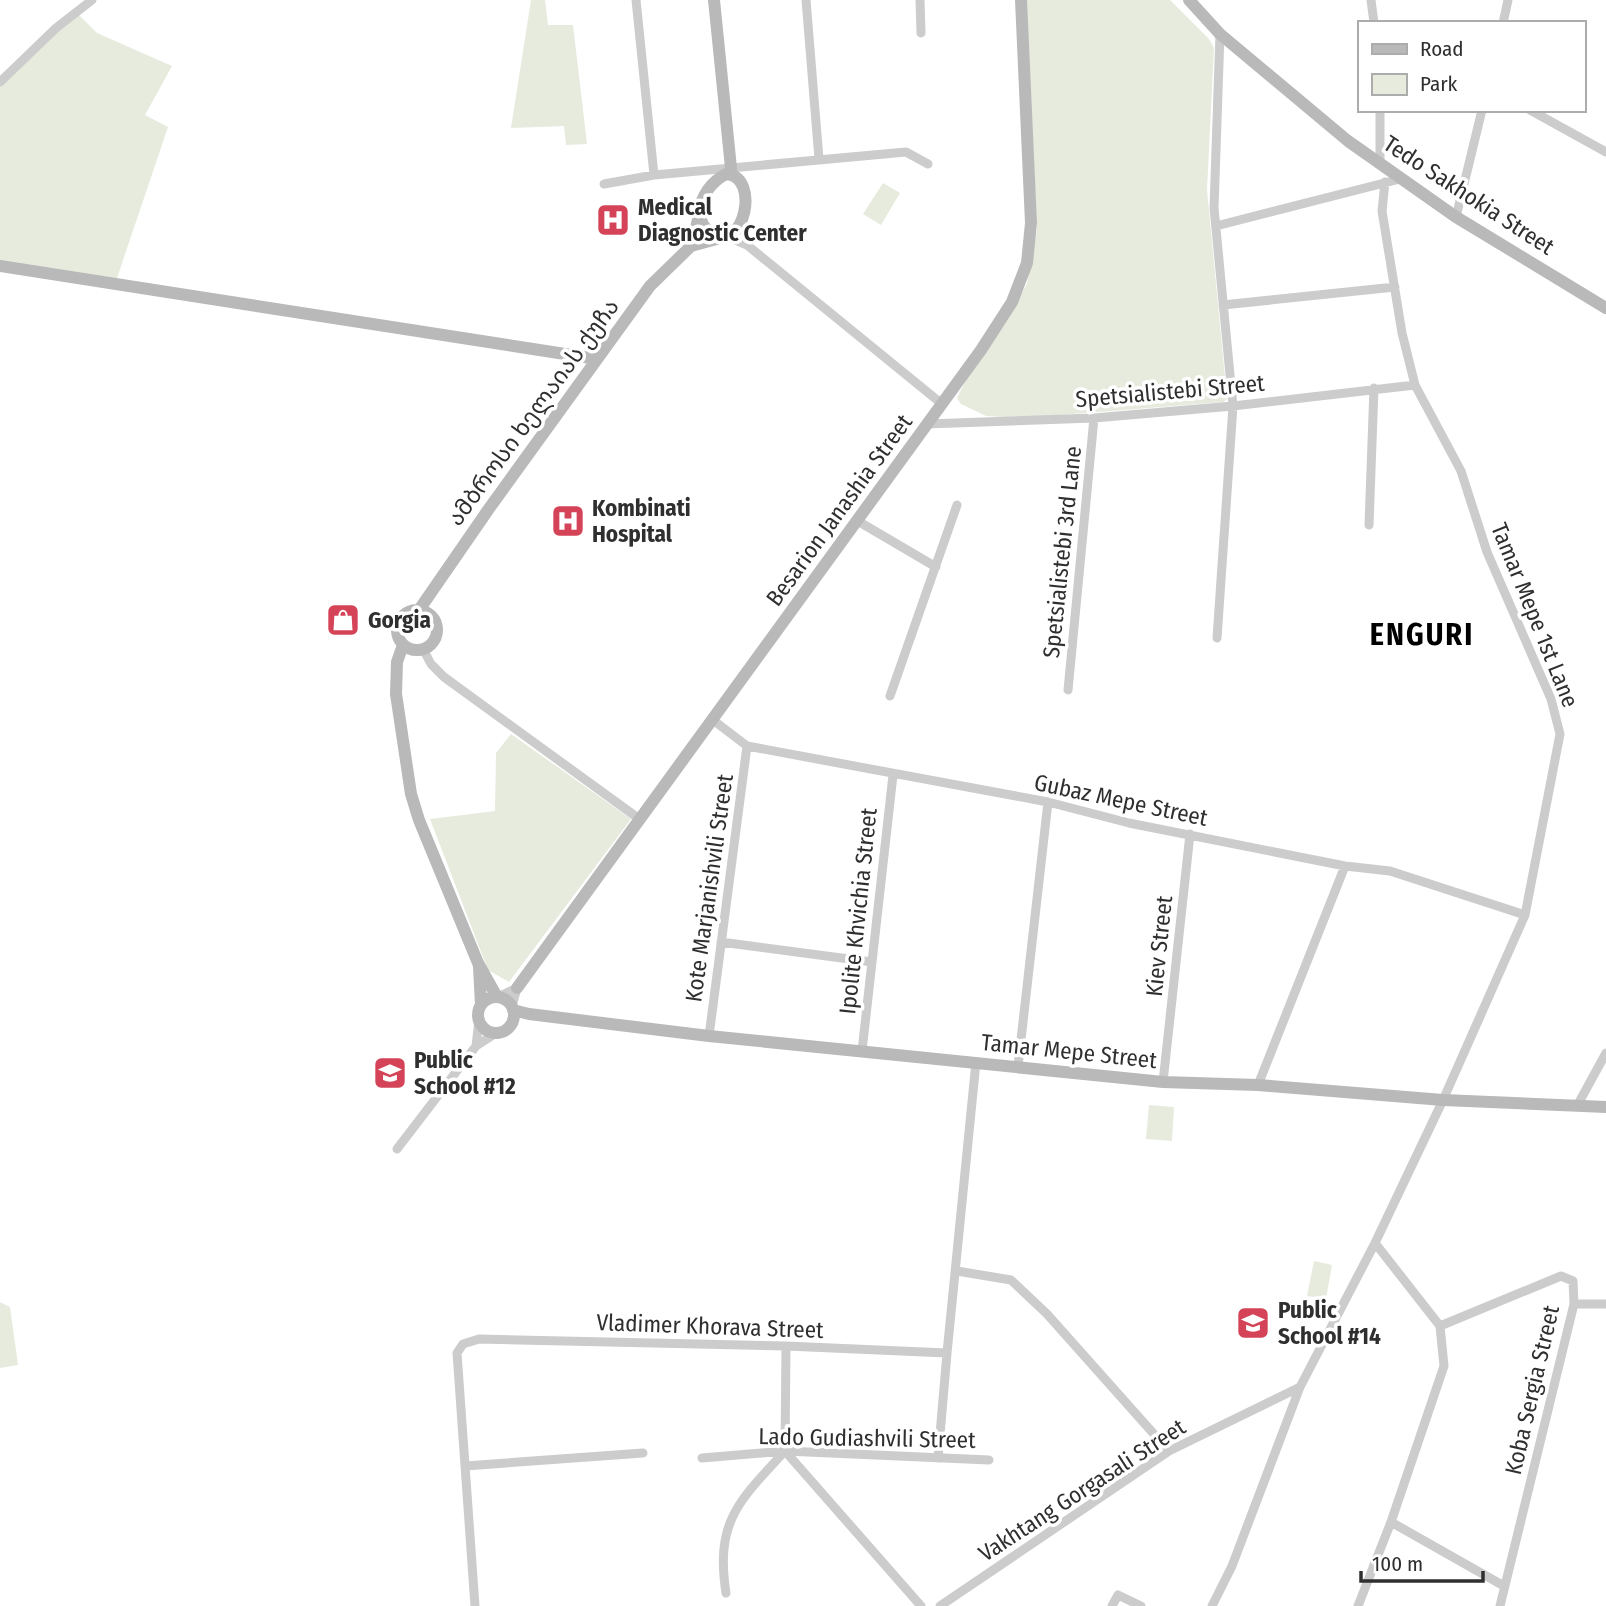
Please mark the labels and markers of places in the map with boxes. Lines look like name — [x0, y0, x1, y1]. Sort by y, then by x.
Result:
place label: Medical Diagnostic Center — [638, 193, 807, 247]
hospital icon: Medical Diagnostic Center — [594, 201, 632, 239]
place label: Kombinati Hospital — [592, 494, 691, 548]
hospital icon: Kombinati Hospital — [549, 502, 587, 540]
shop icon: Gorgia — [324, 601, 362, 639]
place label: Gorgia — [368, 606, 431, 634]
place label: Public School #12 — [414, 1046, 516, 1100]
school or university icon: Public School #12 — [371, 1054, 409, 1092]
place label: Public School #14 — [1278, 1296, 1381, 1350]
school or university icon: Public School #14 — [1234, 1304, 1272, 1342]

